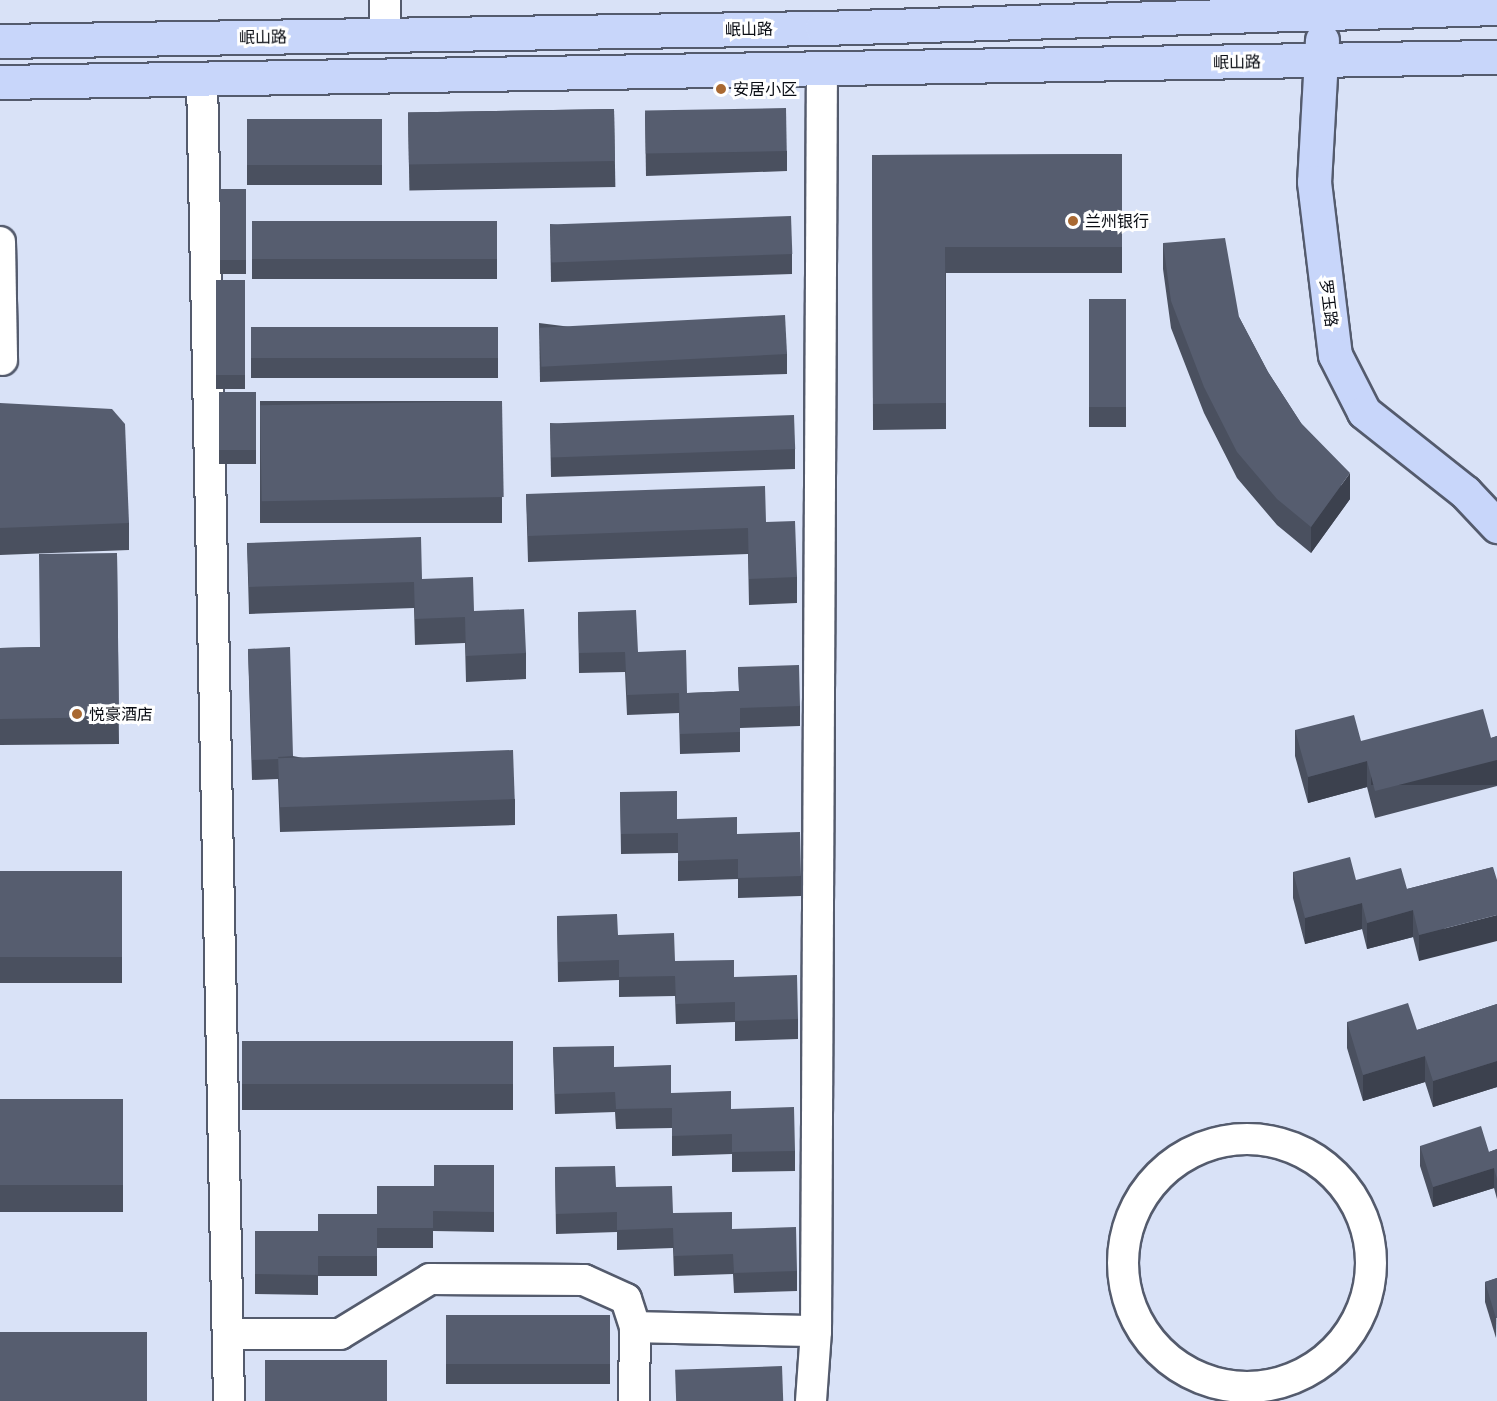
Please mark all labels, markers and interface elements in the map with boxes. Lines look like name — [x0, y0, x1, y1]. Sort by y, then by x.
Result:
street label: 岷山路 — [725, 19, 773, 39]
street label: 岷山路 — [239, 27, 287, 47]
street label: 岷山路 — [1213, 52, 1261, 72]
place label: 安居小区 — [733, 79, 797, 99]
marker: 安居小区 — [714, 82, 728, 96]
place label: 兰州银行 — [1085, 211, 1149, 231]
marker: 兰州银行 — [1066, 214, 1080, 228]
street label: 罗玉路 — [1317, 278, 1341, 328]
place label: 悦豪酒店 — [89, 704, 153, 724]
marker: 悦豪酒店 — [70, 707, 84, 721]

